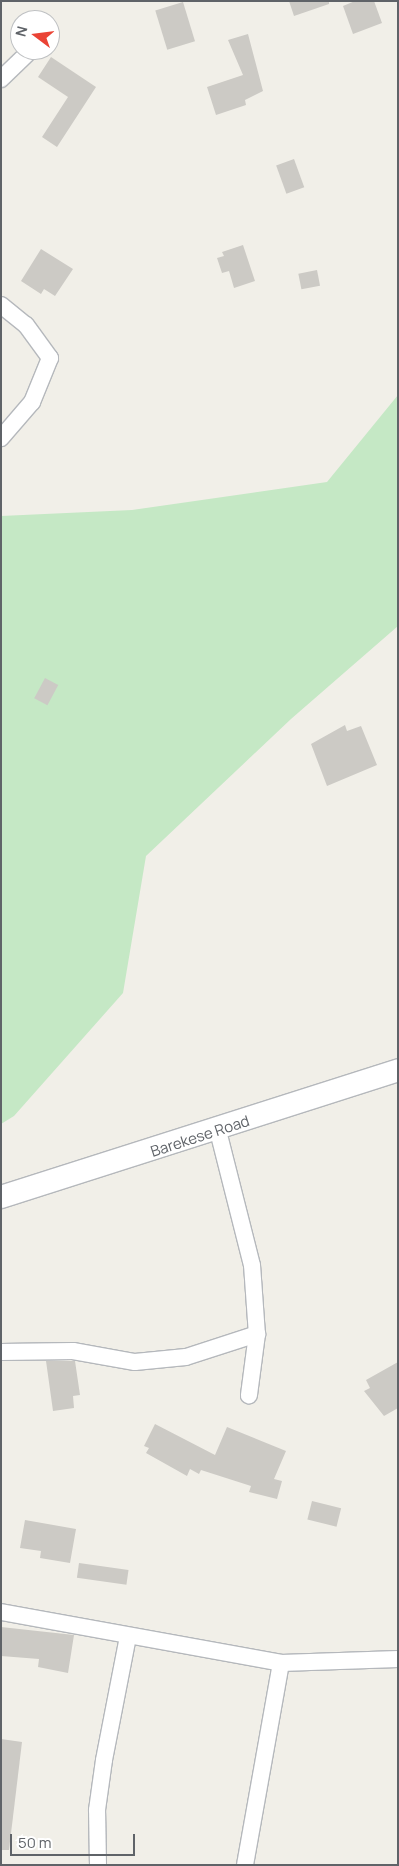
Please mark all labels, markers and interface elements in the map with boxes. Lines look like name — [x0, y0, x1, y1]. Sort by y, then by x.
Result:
north arrow — [10, 10, 60, 60]
text: N — [11, 24, 31, 39]
street label: Barekese Road — [148, 1112, 252, 1160]
scale bar — [12, 1824, 138, 1856]
text: 50 m — [18, 1832, 52, 1853]

